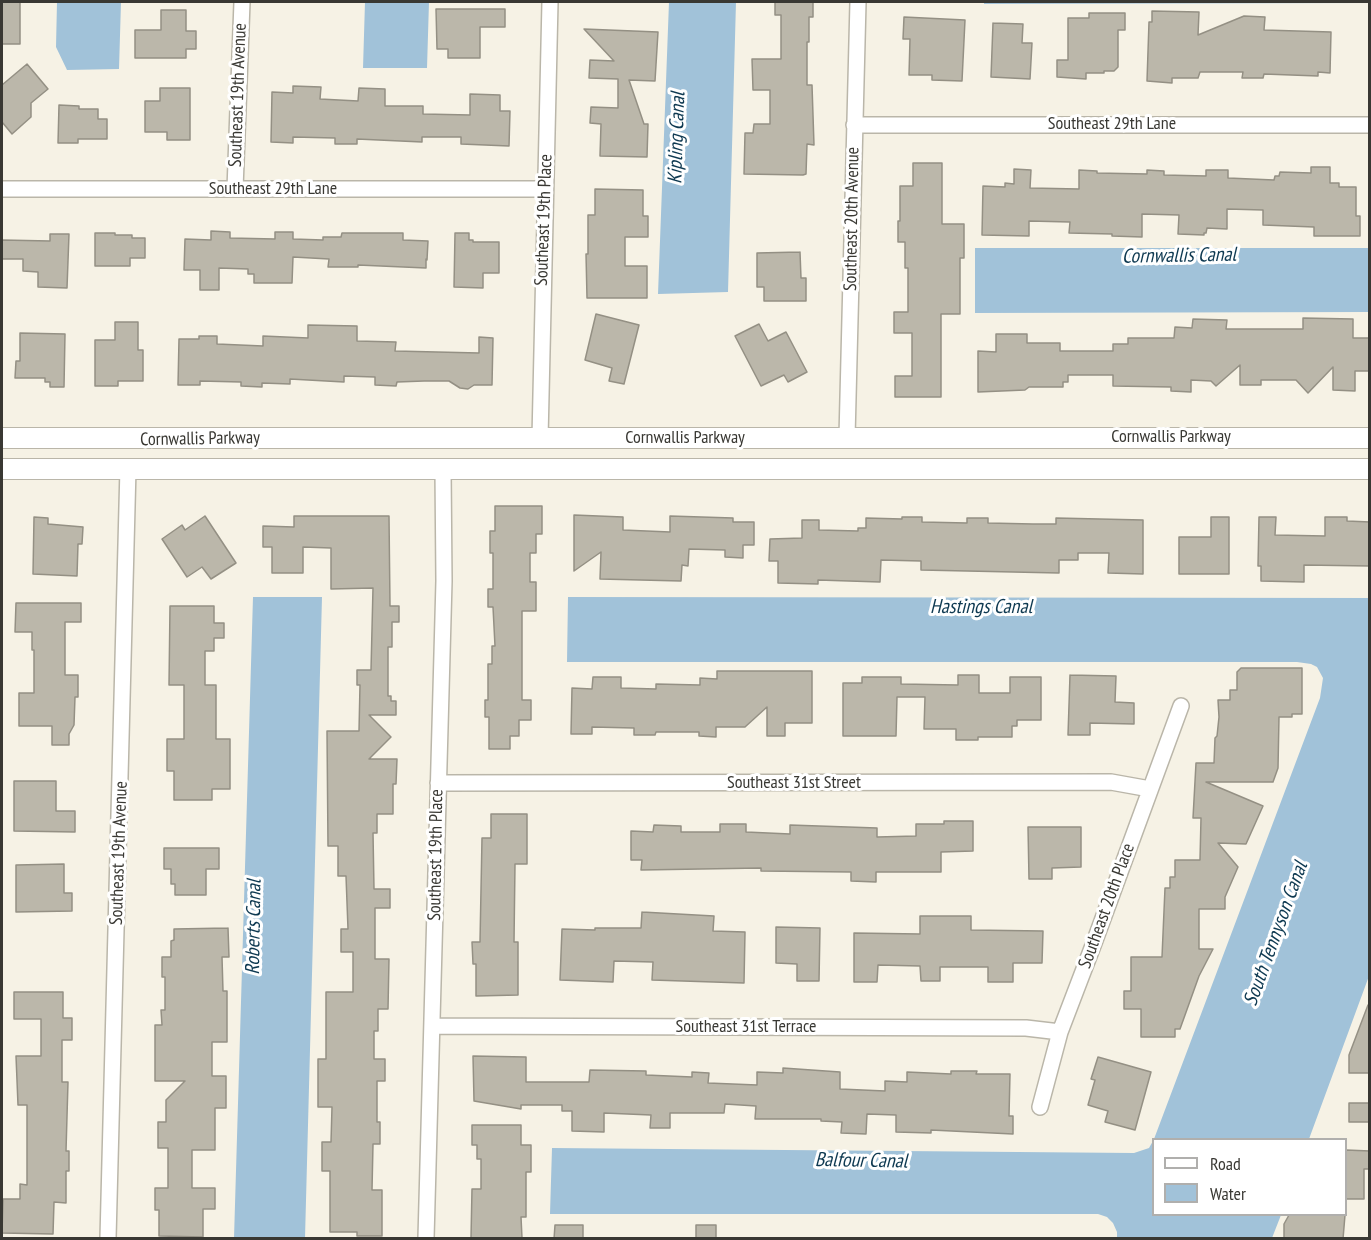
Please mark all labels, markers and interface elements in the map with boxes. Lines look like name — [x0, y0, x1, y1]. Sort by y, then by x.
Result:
street label: Southeast 19th Avenue — [225, 23, 251, 167]
water label: Kipling Canal — [663, 92, 691, 184]
street label: Southeast 29th Lane — [1048, 113, 1176, 135]
street label: Southeast 20th Avenue — [840, 147, 864, 291]
street label: Southeast 19th Place — [531, 154, 557, 286]
street label: Southeast 29th Lane — [209, 178, 337, 200]
water label: Cornwallis Canal — [1122, 243, 1236, 269]
street label: Cornwallis Parkway — [1111, 426, 1231, 448]
street label: Cornwallis Parkway — [140, 427, 260, 451]
street label: Cornwallis Parkway — [625, 427, 745, 449]
water label: Hastings Canal — [930, 595, 1032, 619]
street label: Southeast 31st Street — [727, 772, 861, 794]
street label: Southeast 19th Avenue — [106, 781, 132, 925]
street label: Southeast 19th Place — [424, 789, 448, 921]
street label: Southeast 20th Place — [1074, 840, 1140, 972]
water label: South Tennyson Canal — [1239, 859, 1313, 1009]
water label: Roberts Canal — [241, 879, 267, 975]
street label: Southeast 31st Terrace — [676, 1016, 816, 1038]
legend — [1152, 1138, 1347, 1216]
water label: Balfour Canal — [815, 1148, 907, 1174]
text: Road — [1210, 1152, 1241, 1175]
text: Water — [1210, 1182, 1246, 1205]

